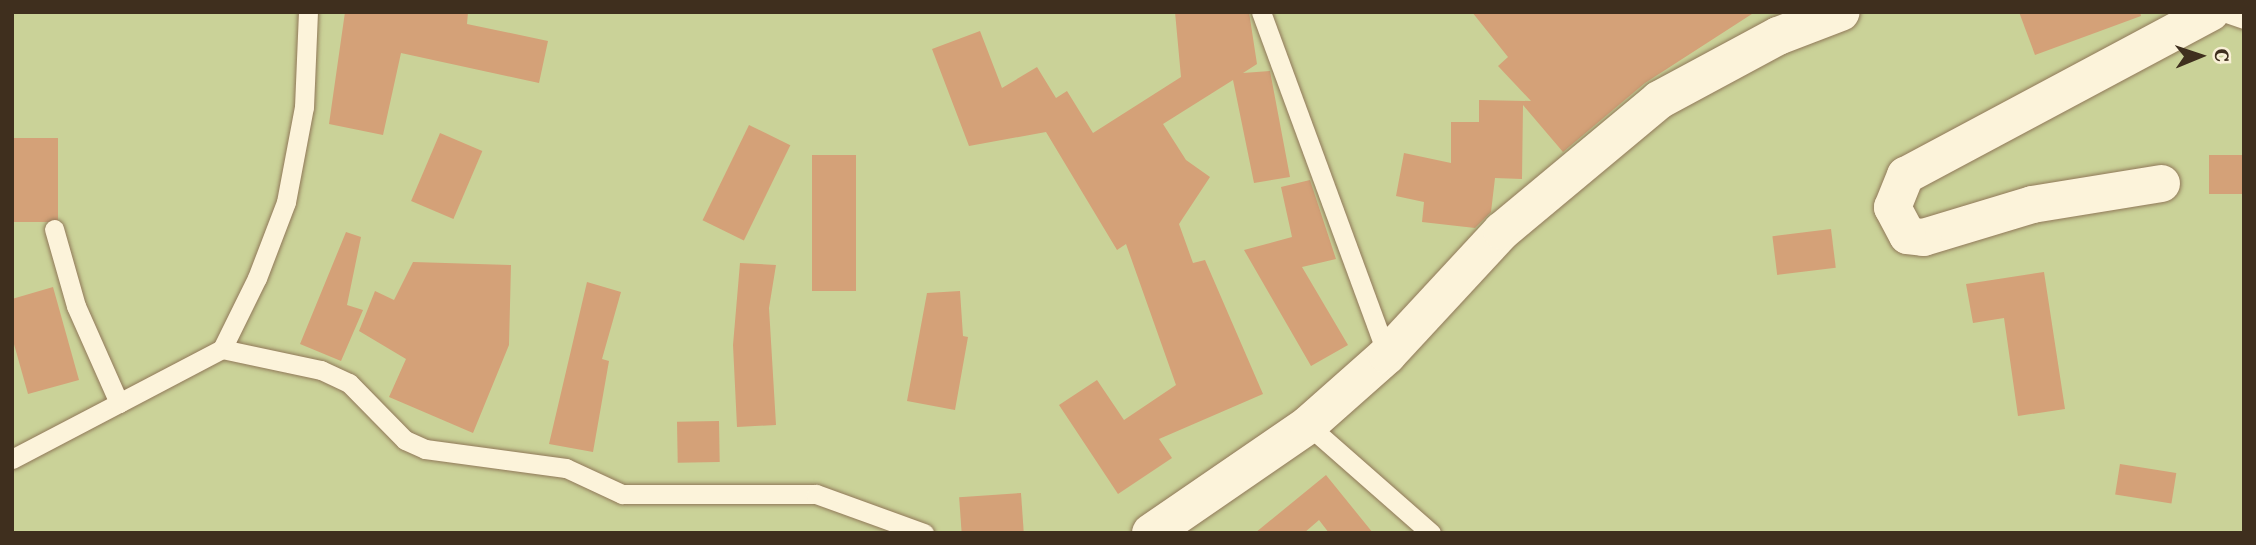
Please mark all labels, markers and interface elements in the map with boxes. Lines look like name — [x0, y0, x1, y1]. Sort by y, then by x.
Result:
north arrow — [2165, 21, 2235, 91]
text: С — [2210, 48, 2233, 62]

